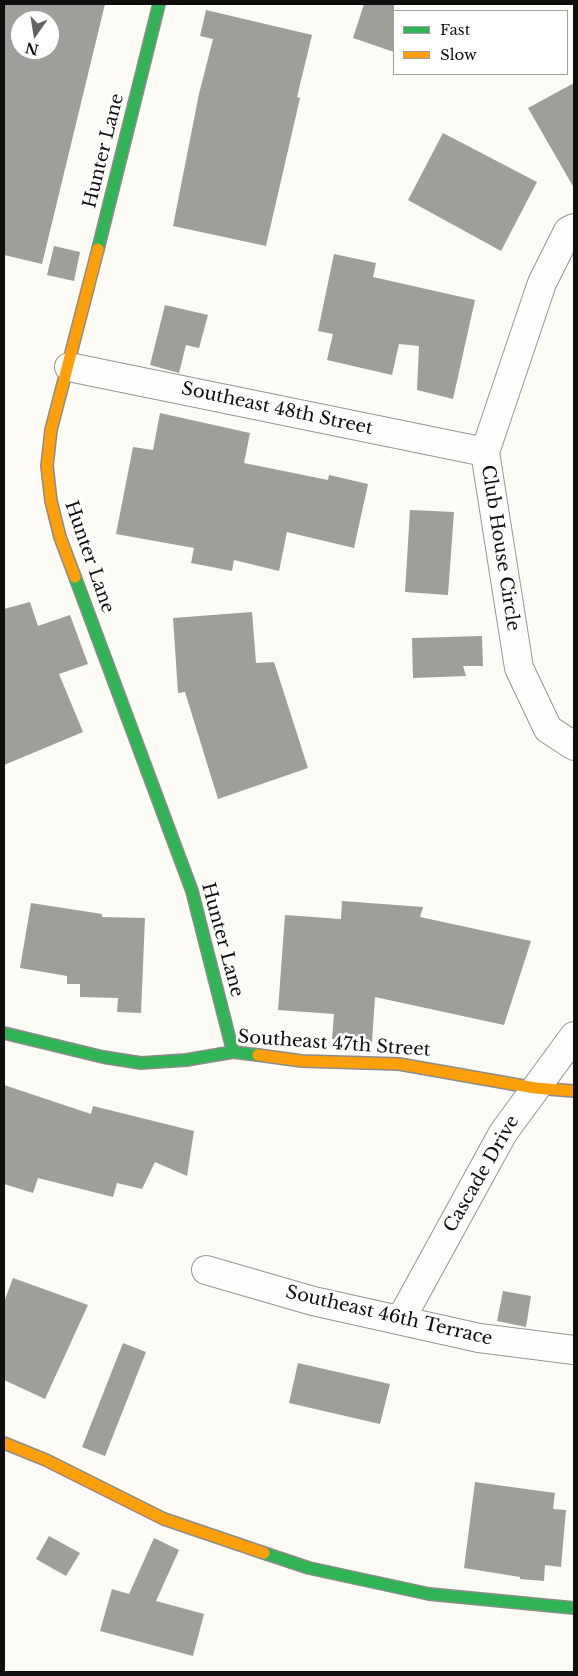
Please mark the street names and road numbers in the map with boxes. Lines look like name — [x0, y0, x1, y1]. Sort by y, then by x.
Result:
street label: Hunter Lane — [79, 91, 129, 211]
street label: Southeast 48th Street — [179, 378, 375, 440]
street label: Club House Circle — [476, 463, 524, 633]
street label: Hunter Lane — [60, 498, 118, 616]
street label: Hunter Lane — [196, 881, 248, 999]
street label: Southeast 47th Street — [237, 1026, 431, 1062]
street label: Cascade Drive — [440, 1112, 524, 1236]
street label: Southeast 46th Terrace — [284, 1282, 494, 1350]

